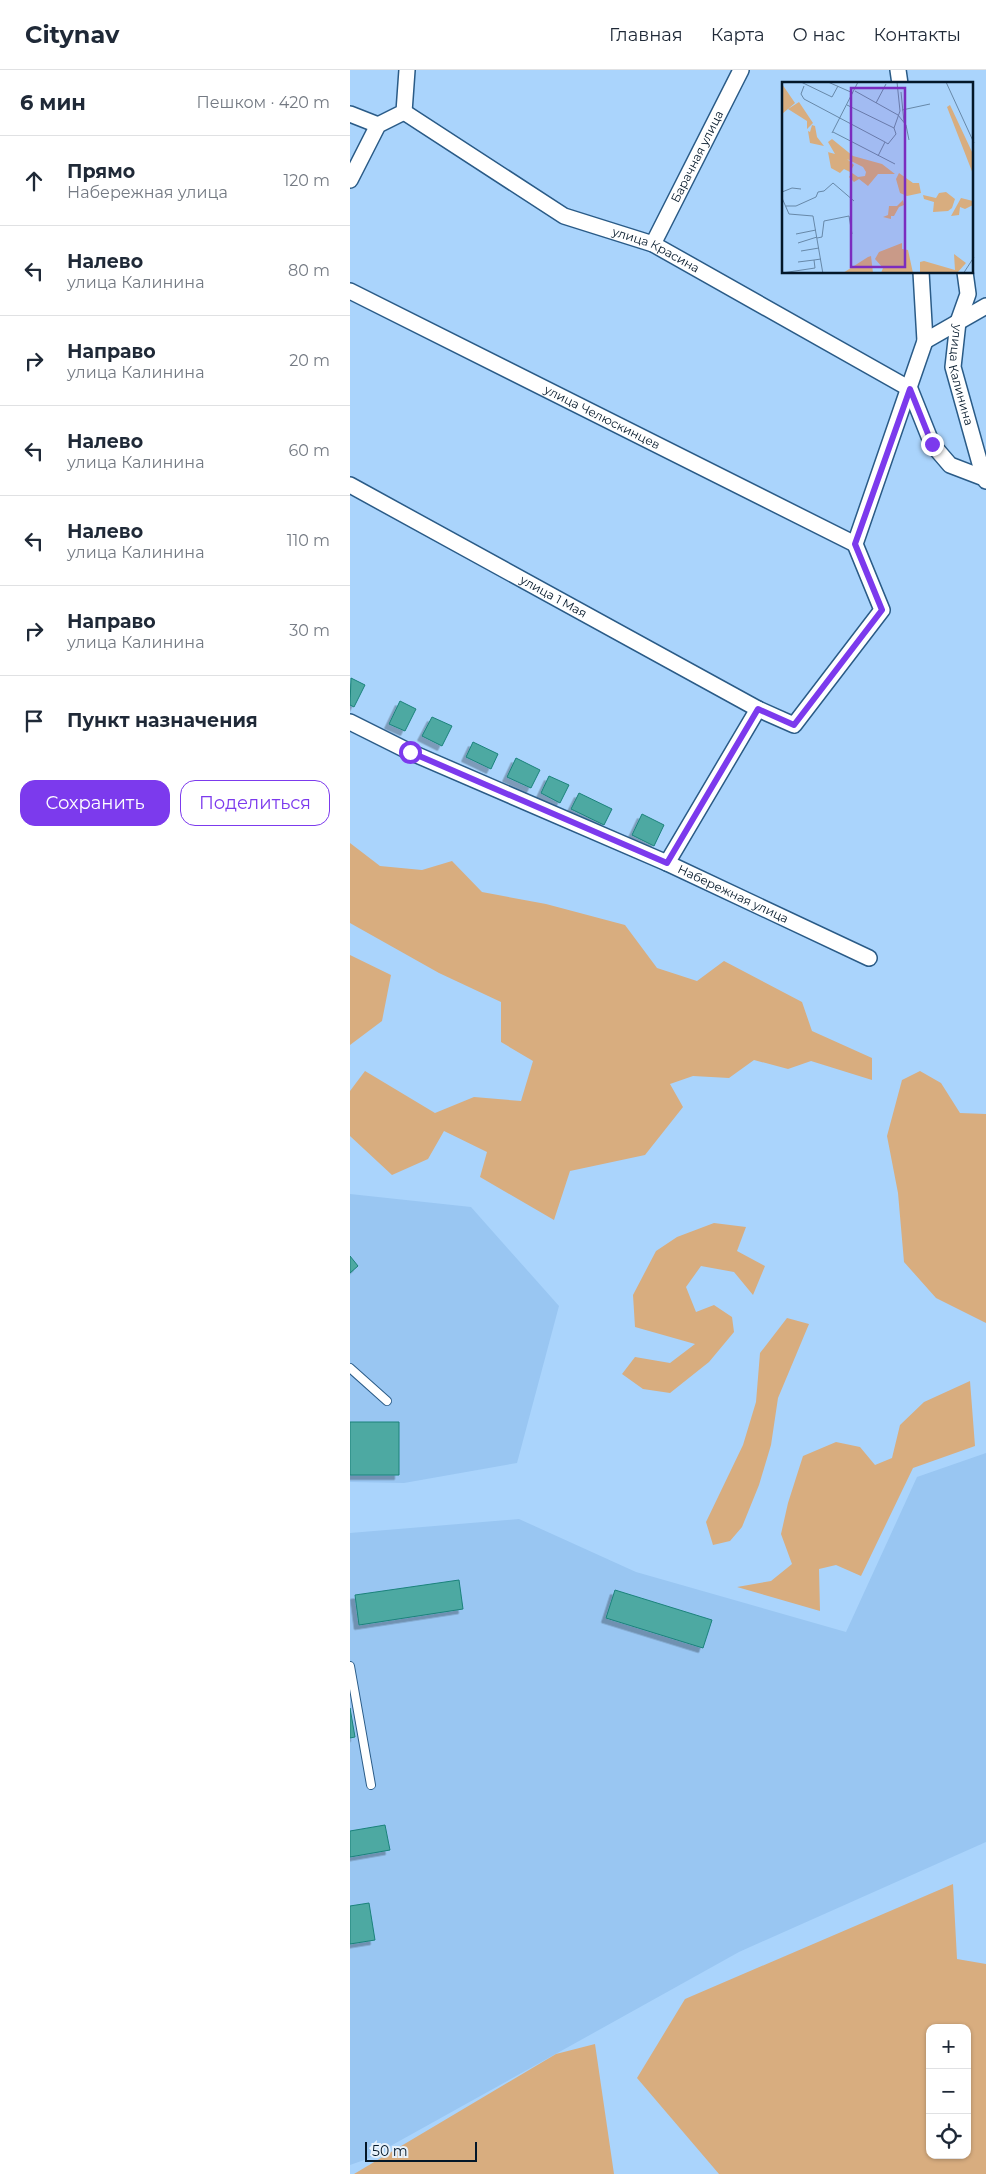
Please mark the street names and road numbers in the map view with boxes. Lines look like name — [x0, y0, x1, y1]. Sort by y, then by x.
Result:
street label: Барачная улица — [667, 108, 726, 205]
street label: улица Красина — [610, 223, 702, 276]
street label: улица Калинина — [946, 323, 977, 427]
street label: улица Челюскинцев — [541, 381, 663, 452]
street label: улица 1 Мая — [517, 571, 590, 621]
street label: Набережная улица — [675, 861, 791, 926]

